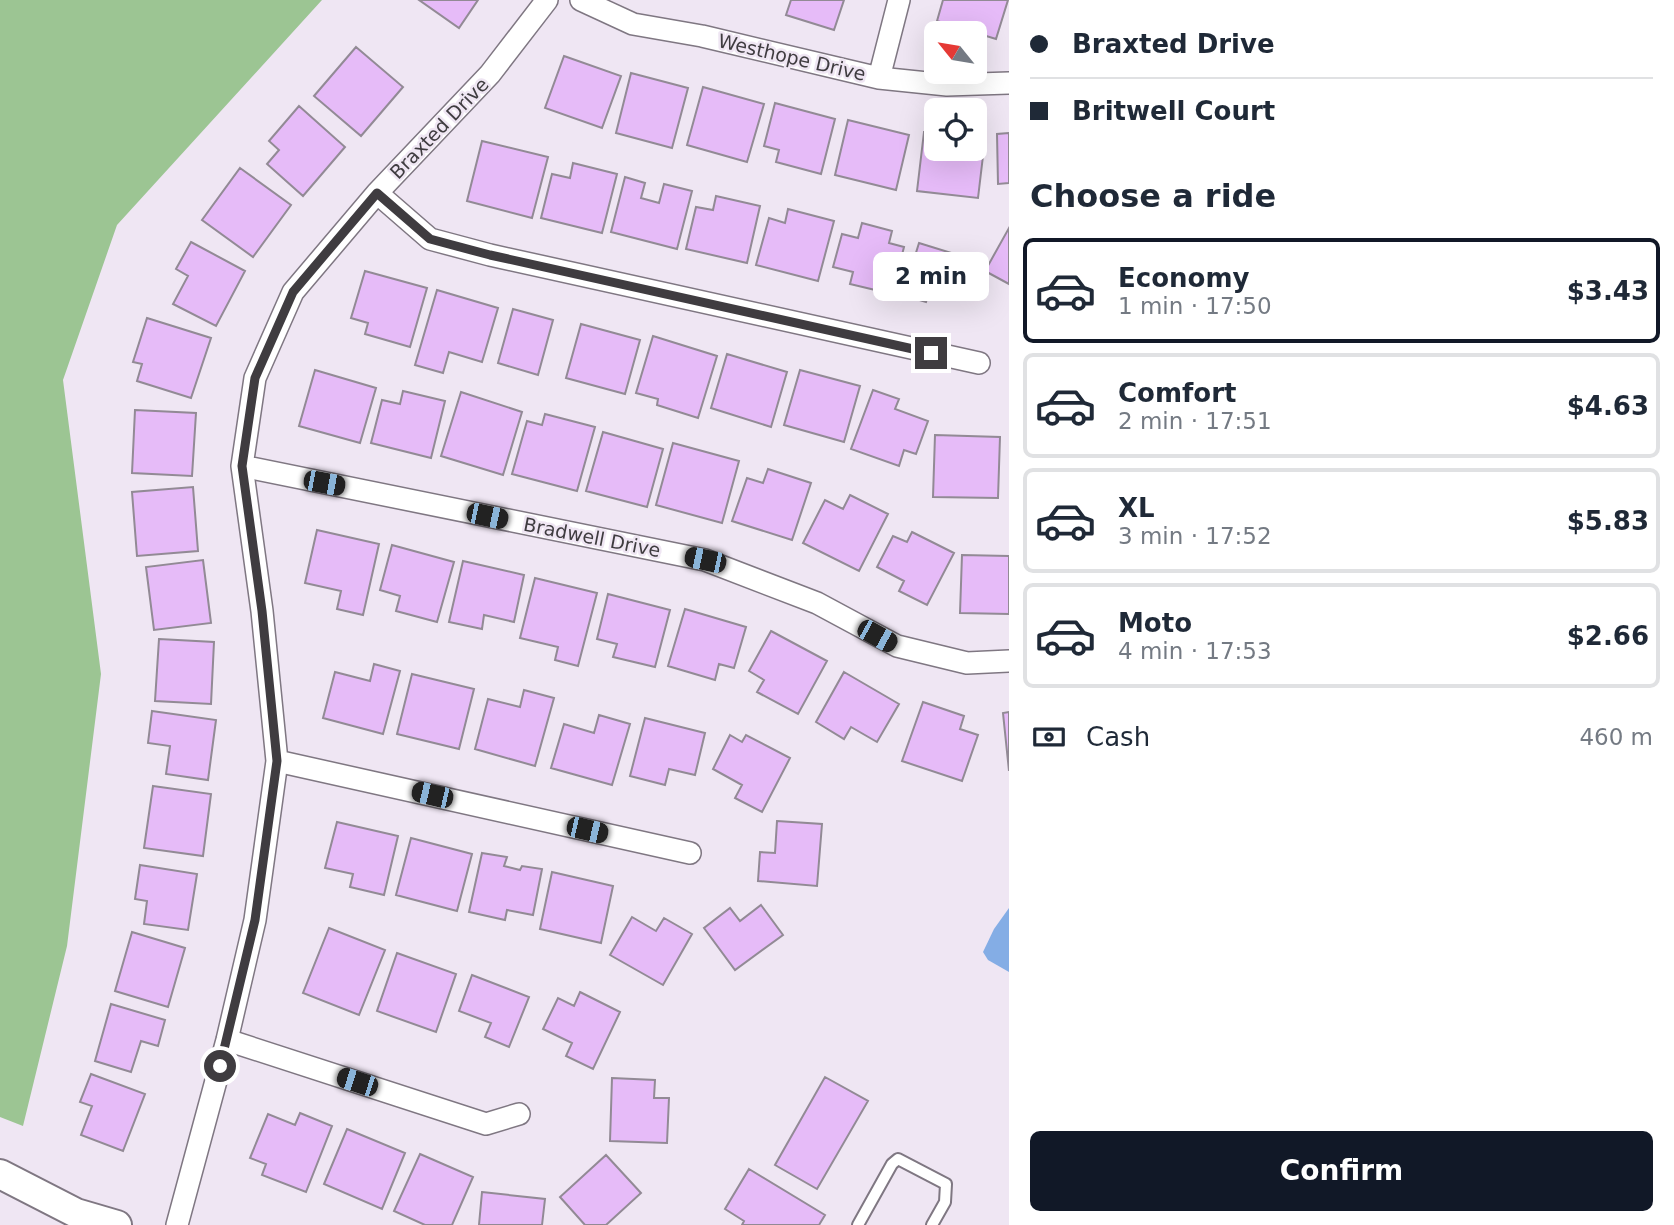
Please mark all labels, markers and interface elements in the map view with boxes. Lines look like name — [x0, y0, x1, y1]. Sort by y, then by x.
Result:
north arrow — [924, 21, 987, 84]
map controls — [924, 21, 987, 161]
street label: Westhope Drive — [716, 29, 868, 85]
text: Braxted Drive — [1072, 29, 1275, 59]
street label: Braxted Drive — [385, 73, 493, 183]
text: Britwell Court — [1072, 96, 1275, 126]
button: locate — [924, 98, 987, 161]
text: Choose a ride — [1030, 177, 1276, 215]
callout: 2 min — [873, 252, 989, 300]
icon: car — [1034, 259, 1097, 322]
text: 2 min — [895, 263, 967, 289]
text: Economy — [1118, 263, 1249, 293]
text: $3.43 — [1567, 276, 1649, 306]
text: 1 min · 17:50 — [1118, 293, 1272, 319]
route end — [915, 337, 947, 369]
icon: car — [1034, 374, 1097, 437]
text: Comfort — [1118, 378, 1236, 408]
text: $4.63 — [1567, 391, 1649, 421]
text: 2 min · 17:51 — [1118, 408, 1272, 434]
car — [302, 469, 347, 497]
icon: car — [1034, 489, 1097, 552]
text: XL — [1118, 493, 1155, 523]
car — [465, 501, 510, 531]
text: $5.83 — [1567, 506, 1649, 536]
street label: Bradwell Drive — [522, 513, 662, 561]
text: 3 min · 17:52 — [1118, 523, 1272, 549]
car — [683, 545, 728, 575]
icon: car — [1034, 604, 1097, 667]
text: Moto — [1118, 608, 1192, 638]
car — [854, 617, 901, 655]
text: $2.66 — [1567, 621, 1649, 651]
text: 4 min · 17:53 — [1118, 638, 1272, 664]
icon: cash — [1030, 718, 1068, 756]
text: Cash — [1086, 722, 1150, 752]
text: 460 m — [1579, 724, 1653, 750]
car — [410, 780, 455, 810]
car — [565, 815, 610, 845]
route start — [204, 1050, 236, 1082]
car — [334, 1066, 381, 1098]
button: Confirm — [1030, 1131, 1653, 1211]

